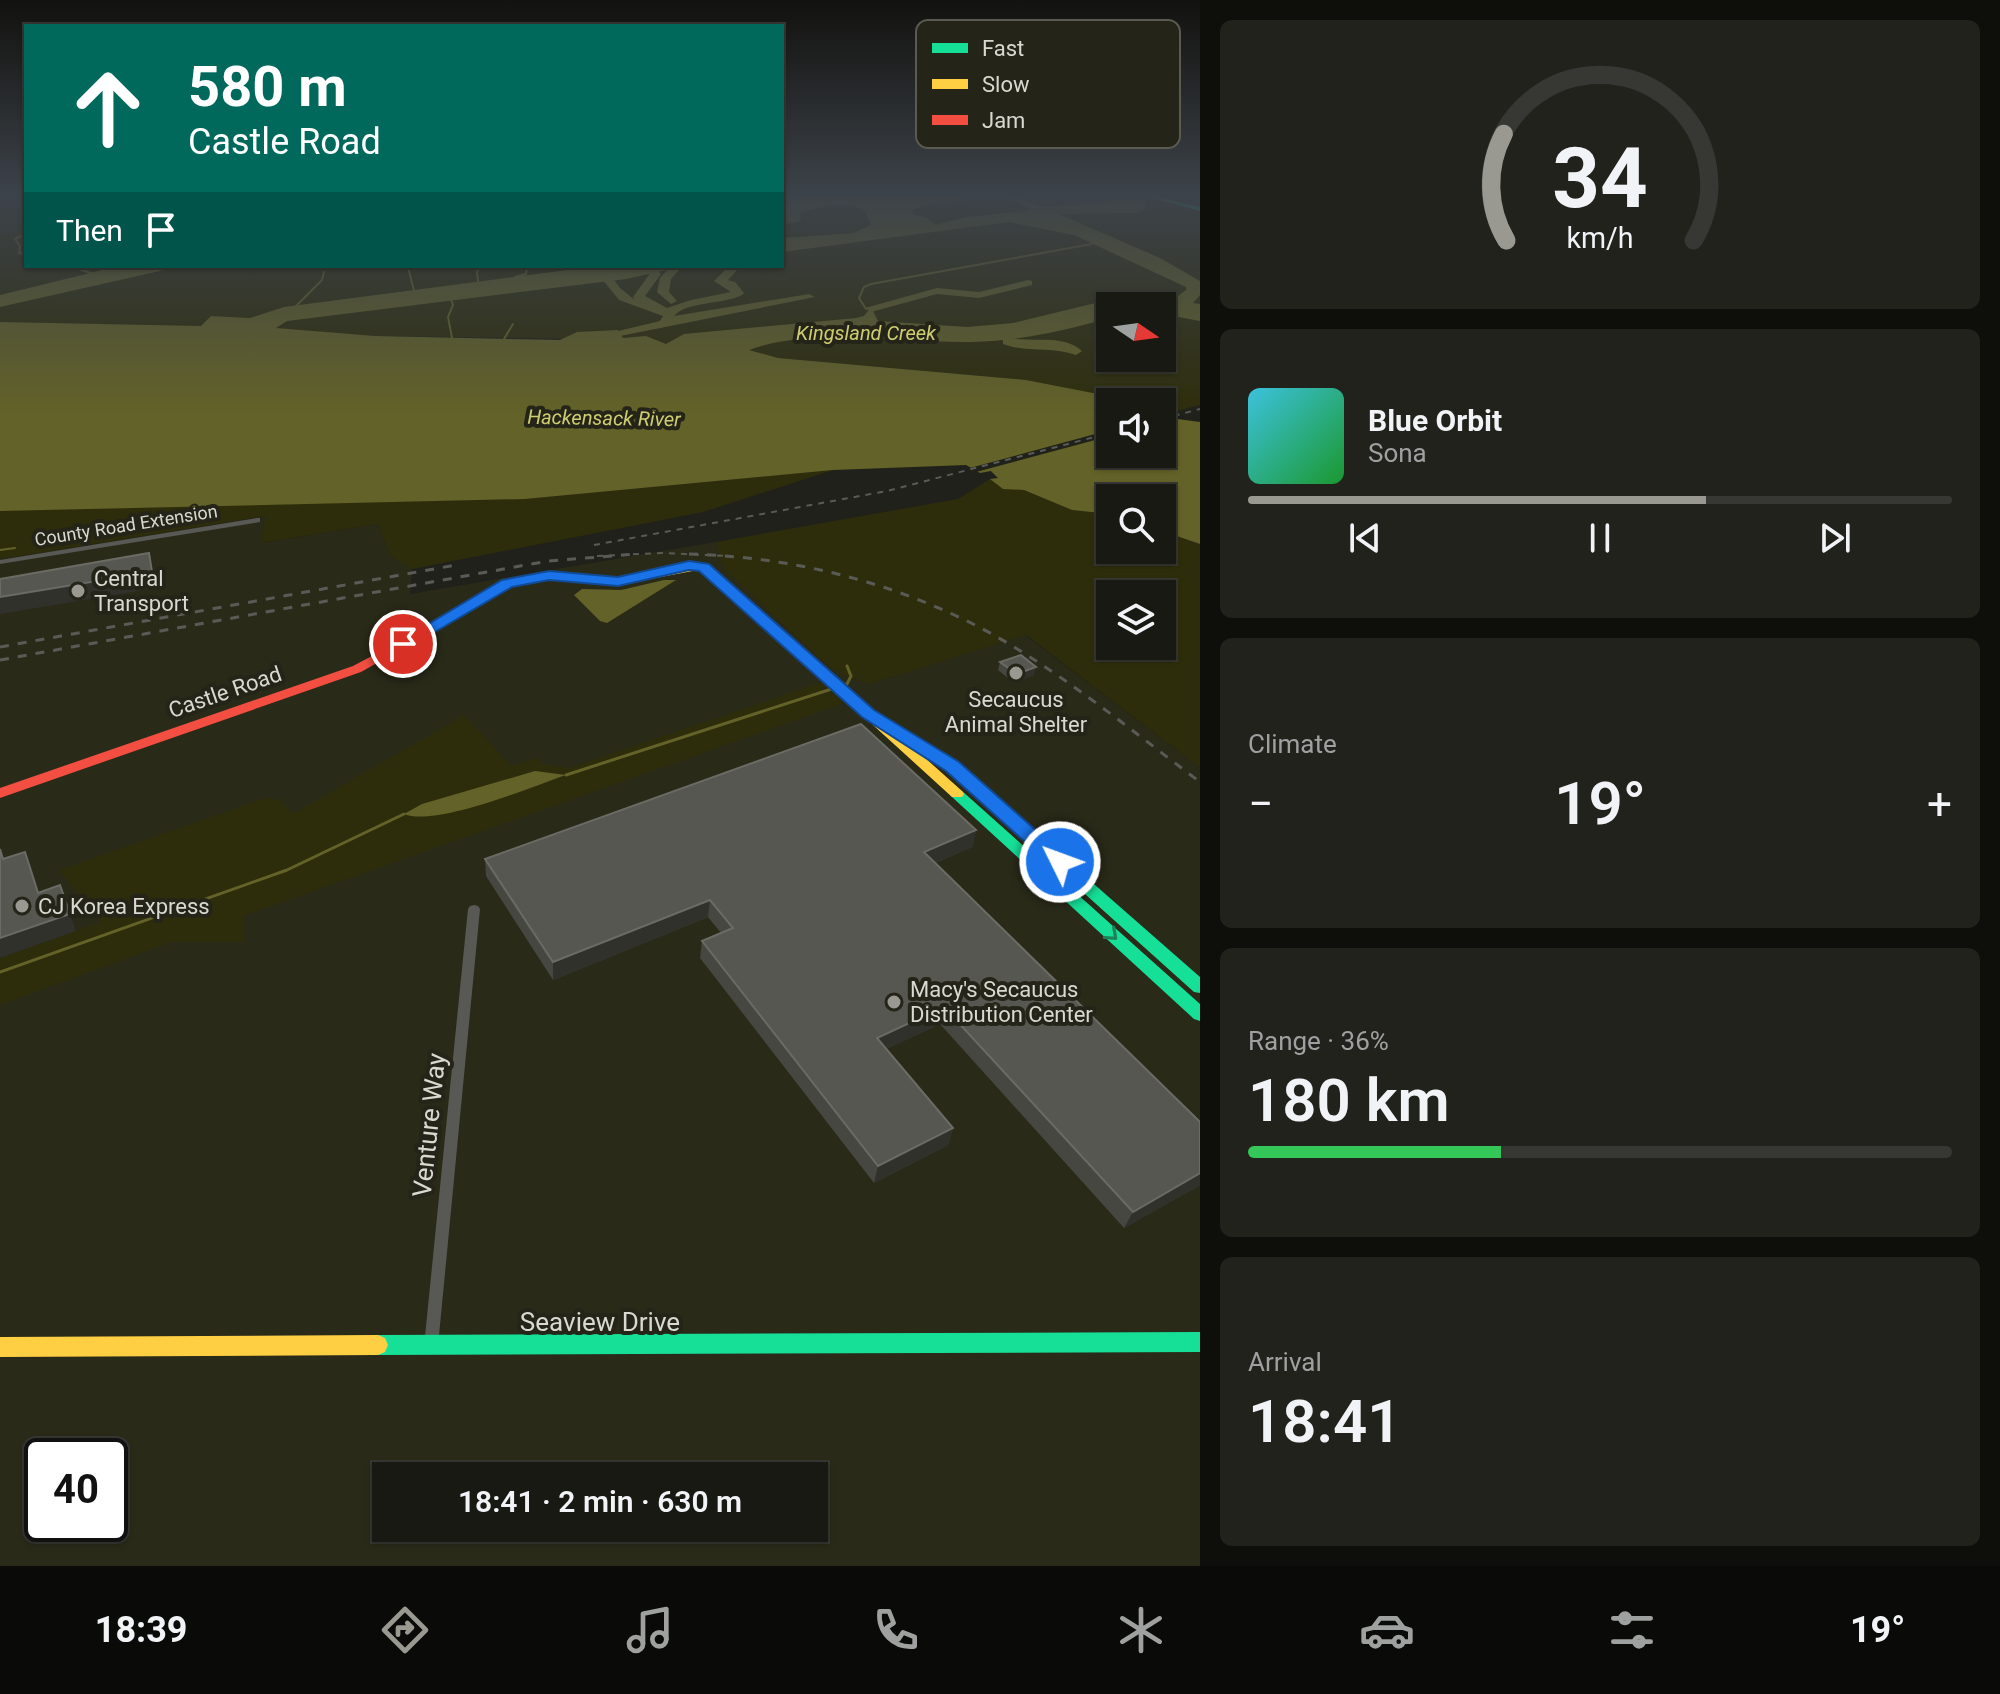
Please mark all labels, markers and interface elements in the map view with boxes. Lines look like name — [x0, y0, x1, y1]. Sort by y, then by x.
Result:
legend — [916, 20, 1180, 148]
text: Fast — [982, 36, 1024, 61]
text: 580 m — [188, 54, 347, 120]
icon: ahead — [56, 56, 160, 160]
text: Slow — [982, 72, 1030, 97]
text: Jam — [982, 108, 1025, 133]
text: Castle Road — [188, 121, 381, 163]
text: 34 — [1552, 129, 1648, 226]
icon: arrive — [139, 208, 183, 252]
text: Then — [56, 213, 123, 248]
text: km/h — [1566, 221, 1634, 255]
north arrow — [1096, 292, 1176, 372]
map controls — [1096, 292, 1176, 660]
water label: Kingsland Creek — [796, 321, 937, 345]
button: sound — [1096, 388, 1176, 468]
text: Blue Orbit — [1368, 403, 1502, 438]
water label: Hackensack River — [527, 405, 682, 431]
text: Sona — [1368, 438, 1427, 468]
button: search — [1096, 484, 1176, 564]
street label: County Road Extension — [33, 500, 219, 550]
icon: previous — [1343, 516, 1387, 560]
icon: pause — [1578, 516, 1622, 560]
icon: next — [1813, 516, 1857, 560]
place label: Central Transport — [94, 566, 189, 616]
button: layers — [1096, 580, 1176, 660]
marker: Central Transport — [69, 582, 87, 600]
pin — [369, 610, 437, 678]
icon: arrive — [381, 622, 425, 666]
street label: Castle Road — [165, 661, 285, 723]
marker: Secaucus Animal Shelter — [1007, 664, 1025, 682]
place label: Secaucus Animal Shelter — [945, 687, 1088, 737]
text: Climate — [1248, 729, 1337, 759]
text: 19° — [1554, 768, 1646, 839]
text: − — [1248, 778, 1273, 830]
text: + — [1927, 778, 1952, 830]
position arrow — [1018, 820, 1102, 904]
place label: CJ Korea Express — [38, 894, 210, 919]
marker: CJ Korea Express — [13, 897, 31, 915]
one-way arrow — [1103, 925, 1118, 939]
place label: Macy's Secaucus Distribution Center — [910, 977, 1093, 1027]
marker: Macy's Secaucus Distribution Center — [885, 993, 903, 1011]
text: Range · 36% — [1248, 1026, 1389, 1056]
street label: Venture Way — [407, 1051, 451, 1199]
text: 180 km — [1248, 1065, 1450, 1136]
street label: Seaview Drive — [520, 1307, 680, 1337]
text: Arrival — [1248, 1347, 1322, 1377]
text: 18:41 — [1248, 1386, 1401, 1457]
speed limit sign: 40 — [24, 1438, 128, 1542]
text: 18:41 · 2 min · 630 m — [458, 1484, 742, 1519]
icon: directions — [377, 1602, 433, 1658]
icon: music — [622, 1602, 678, 1658]
icon: phone — [868, 1602, 924, 1658]
icon: climate — [1113, 1602, 1169, 1658]
icon: car — [1359, 1602, 1415, 1658]
icon: filters — [1604, 1602, 1660, 1658]
text: 18:39 — [95, 1609, 188, 1651]
text: 19° — [1850, 1609, 1905, 1651]

